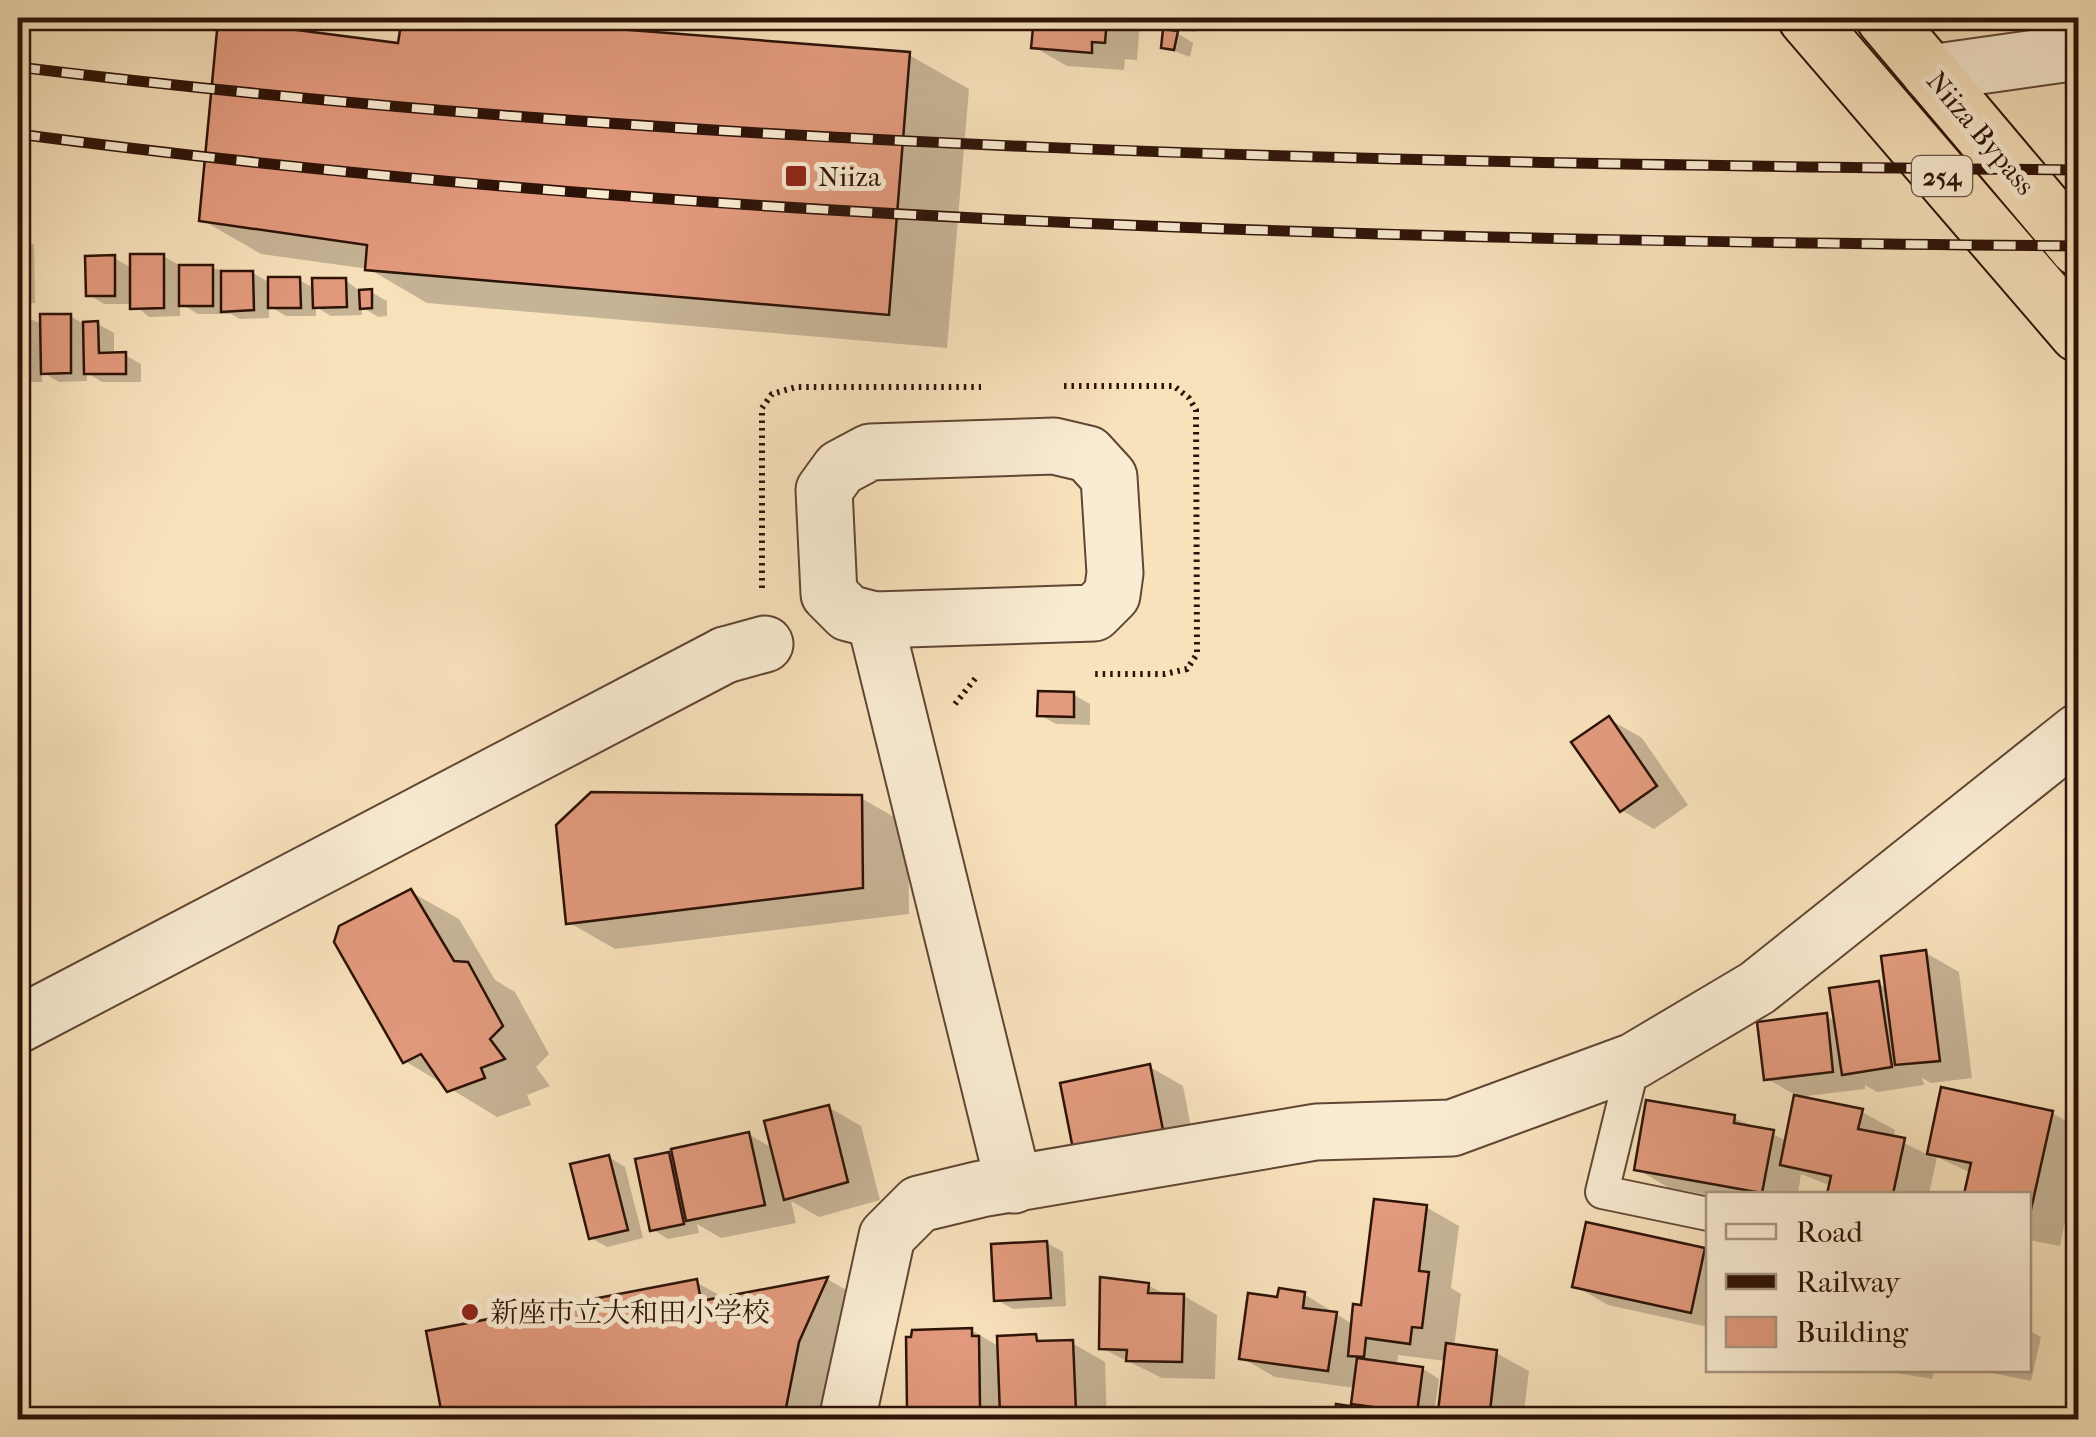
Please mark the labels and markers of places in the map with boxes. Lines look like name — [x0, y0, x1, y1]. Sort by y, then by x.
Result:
place label: Niiza — [818, 160, 882, 193]
marker: Niiza — [783, 163, 809, 189]
place label: 新座市立大和田小学校 — [490, 1296, 770, 1329]
marker: 新座市立大和田小学校 — [459, 1301, 481, 1323]

